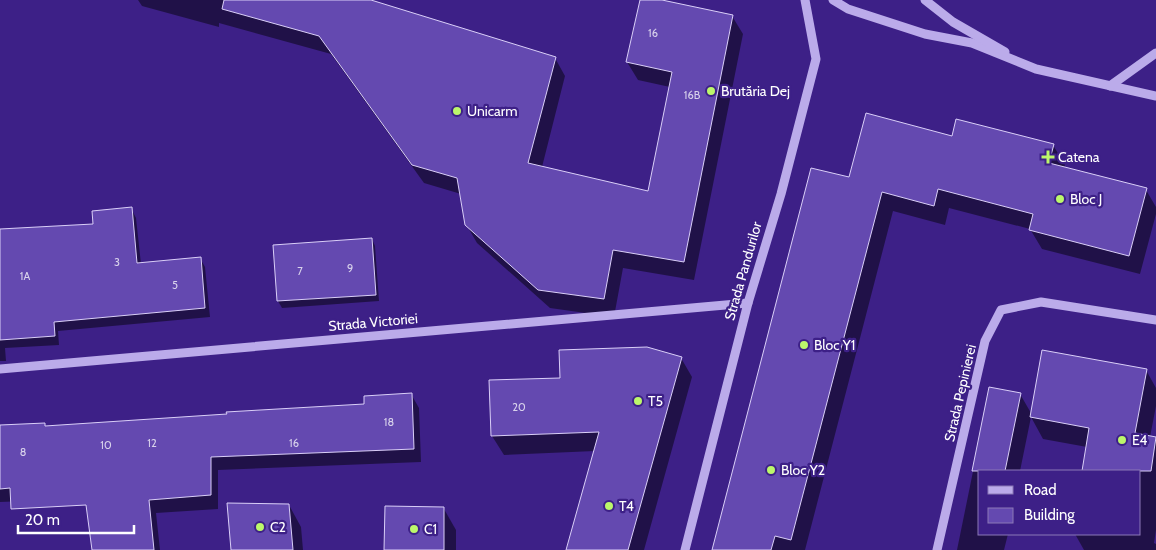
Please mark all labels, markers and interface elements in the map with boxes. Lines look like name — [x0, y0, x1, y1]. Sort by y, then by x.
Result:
house number: 16 — [648, 26, 658, 40]
place label: Brutăria Dej — [721, 82, 790, 100]
marker: Brutăria Dej — [705, 85, 717, 97]
house number: 16B — [684, 88, 701, 102]
place label: Unicarm — [467, 102, 517, 120]
marker: Unicarm — [451, 105, 463, 117]
place label: Catena — [1058, 148, 1100, 166]
marker: Catena — [1042, 151, 1054, 163]
place label: Bloc J — [1070, 190, 1102, 208]
marker: Bloc J — [1054, 193, 1066, 205]
street label: Strada Pandurilor — [720, 219, 766, 322]
house number: 3 — [114, 255, 120, 269]
house number: 9 — [347, 261, 353, 275]
house number: 7 — [297, 264, 303, 278]
house number: 1A — [20, 269, 30, 283]
house number: 5 — [172, 278, 178, 292]
street label: Strada Victoriei — [328, 309, 419, 335]
place label: Bloc Y1 — [814, 336, 855, 354]
marker: Bloc Y1 — [798, 339, 810, 351]
street label: Strada Pepinierei — [940, 342, 980, 443]
place label: T5 — [648, 392, 663, 410]
marker: T5 — [632, 395, 644, 407]
house number: 20 — [512, 400, 526, 414]
house number: 18 — [384, 415, 394, 429]
place label: E4 — [1132, 431, 1147, 449]
marker: E4 — [1116, 434, 1128, 446]
house number: 12 — [147, 436, 157, 450]
house number: 16 — [289, 436, 299, 450]
house number: 10 — [100, 438, 112, 452]
house number: 8 — [20, 445, 26, 459]
place label: Bloc Y2 — [781, 461, 825, 479]
marker: Bloc Y2 — [765, 464, 777, 476]
legend — [978, 470, 1141, 535]
text: Road — [1024, 481, 1057, 499]
place label: T4 — [619, 497, 634, 515]
marker: T4 — [603, 500, 615, 512]
scale bar — [18, 502, 134, 534]
text: Building — [1024, 506, 1075, 524]
text: 20 m — [25, 511, 60, 529]
place label: C2 — [270, 518, 286, 536]
place label: C1 — [424, 520, 437, 538]
marker: C2 — [254, 521, 266, 533]
marker: C1 — [408, 523, 420, 535]

